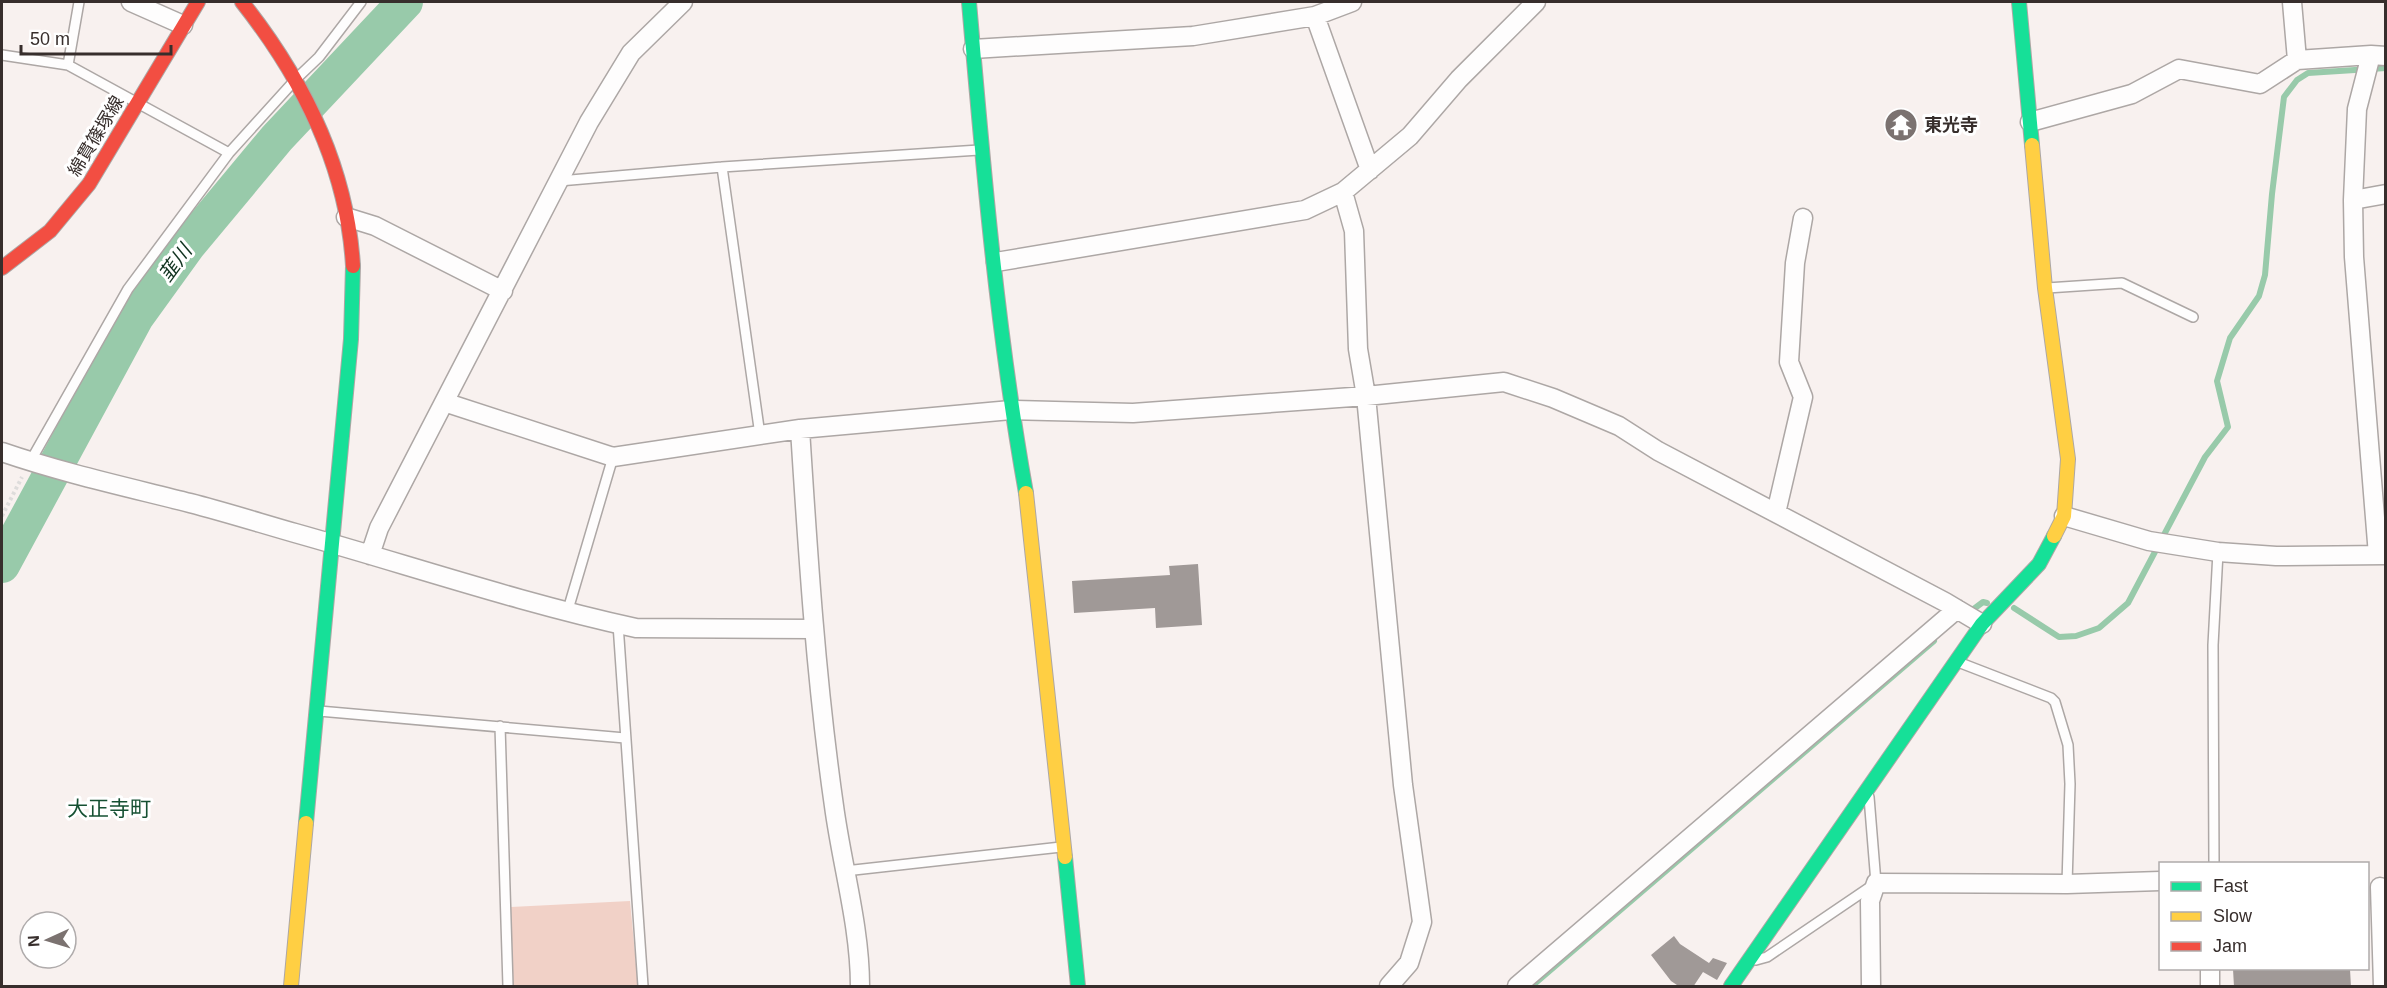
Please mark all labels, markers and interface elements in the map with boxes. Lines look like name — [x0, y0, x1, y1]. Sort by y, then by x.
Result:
scale bar — [21, 18, 171, 56]
text: 50 m — [30, 29, 70, 49]
street label: 綿貫篠塚線 — [64, 92, 128, 180]
temple icon: 東光寺 — [1883, 107, 1919, 143]
place label: 東光寺 — [1924, 115, 1978, 135]
water label: 韮川 — [154, 239, 197, 286]
district label: 大正寺町 — [67, 797, 151, 820]
legend — [2159, 862, 2369, 970]
text: Fast — [2213, 876, 2248, 896]
text: Slow — [2213, 906, 2253, 926]
north arrow — [18, 910, 78, 970]
text: N — [25, 935, 42, 947]
text: Jam — [2213, 936, 2247, 956]

